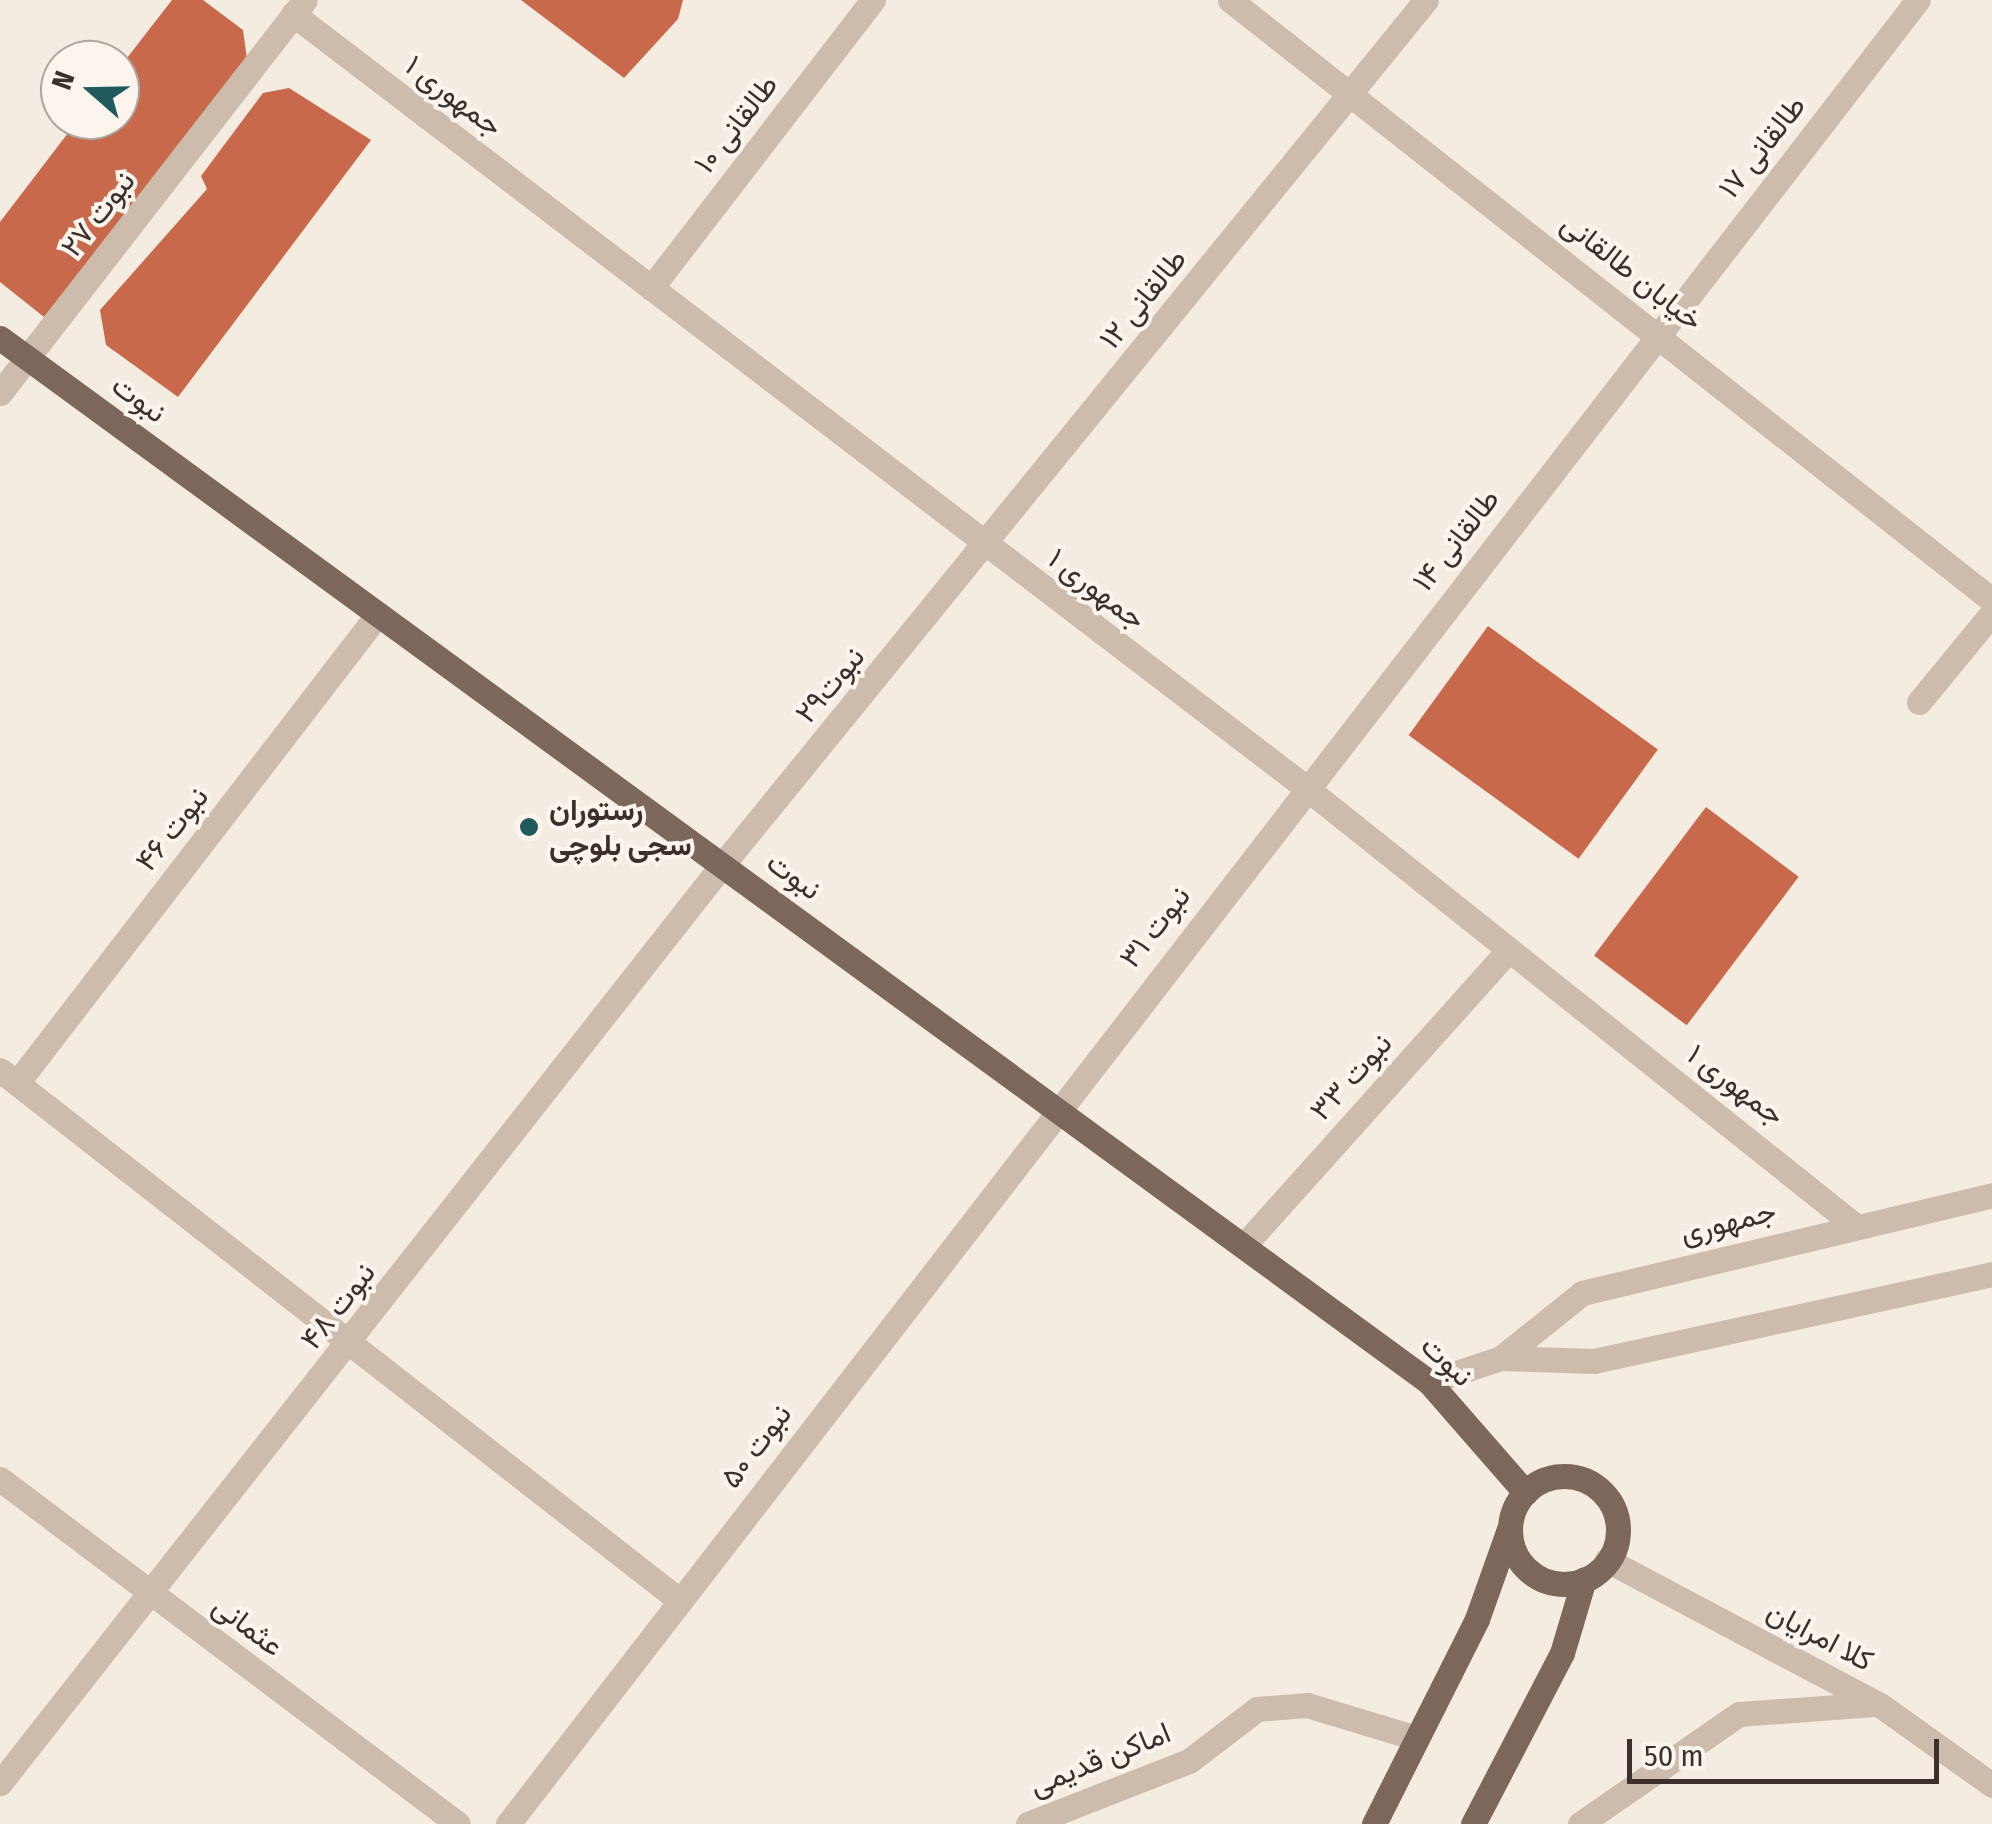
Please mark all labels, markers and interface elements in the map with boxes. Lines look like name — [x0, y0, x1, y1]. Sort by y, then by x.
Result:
north arrow — [40, 40, 140, 140]
street label: جمهوری ۱ — [398, 48, 510, 144]
text: N — [45, 67, 82, 94]
street label: طالقانی ۱۰ — [686, 68, 786, 180]
street label: طالقانی ۱۷ — [1711, 89, 1813, 205]
street label: نبوت ۲۷ — [53, 164, 143, 264]
street label: خیابان طالقانی — [1554, 206, 1710, 338]
street label: طالقانی ۱۲ — [1092, 242, 1194, 356]
street label: نبوت — [105, 367, 173, 431]
street label: طالقانی ۱۴ — [1405, 482, 1507, 598]
street label: جمهوری ۱ — [1041, 541, 1153, 637]
street label: نبوت۲۹ — [788, 639, 872, 731]
street label: نبوت ۴۶ — [128, 780, 216, 878]
place label: رستوران سجی بلوچی — [549, 792, 692, 862]
marker: رستوران سجی بلوچی — [518, 816, 540, 838]
street label: نبوت — [760, 844, 828, 908]
street label: نبوت ۳۱ — [1112, 879, 1198, 975]
street label: نبوت ۳۳ — [1302, 1026, 1400, 1128]
street label: جمهوری ۱ — [1680, 1037, 1792, 1133]
street label: جمهوری — [1677, 1193, 1779, 1251]
street label: نبوت ۴۸ — [293, 1255, 383, 1357]
street label: نبوت — [1413, 1328, 1481, 1394]
street label: نبوت ۵۰ — [713, 1397, 799, 1495]
street label: عثمانی — [205, 1588, 291, 1664]
street label: کلا امرایان — [1761, 1593, 1879, 1679]
street label: اماکن قدیمی — [1024, 1714, 1176, 1804]
scale bar — [1632, 1719, 1944, 1781]
text: 50 m — [1644, 1738, 1704, 1774]

